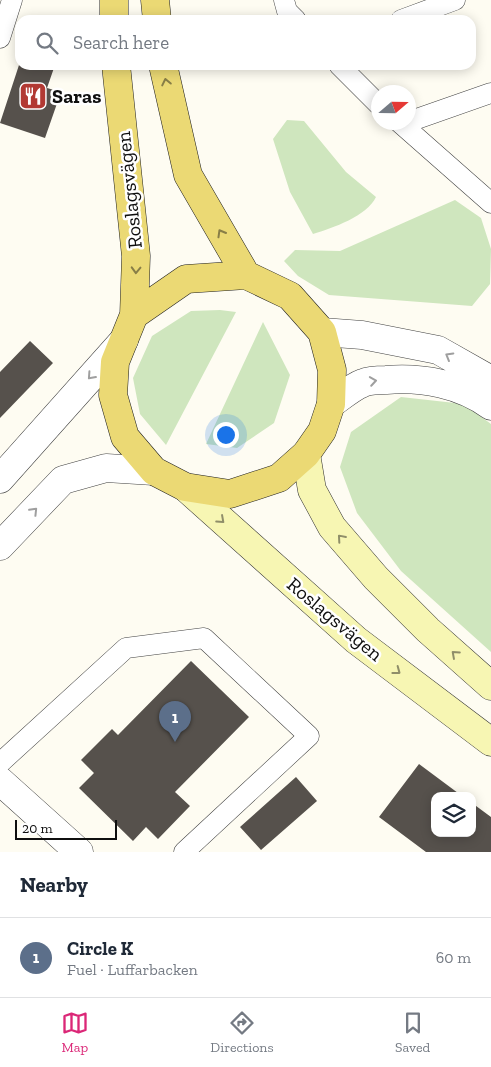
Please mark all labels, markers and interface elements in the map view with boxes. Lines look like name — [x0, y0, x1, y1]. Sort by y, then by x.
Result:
search box — [15, 15, 476, 70]
icon: search — [33, 29, 61, 57]
text: Search here — [73, 31, 169, 54]
one-way arrow — [161, 78, 171, 87]
restaurant icon: Saras — [18, 81, 48, 111]
place label: Saras — [52, 84, 101, 108]
north arrow — [371, 85, 416, 130]
street label: Roslagsvägen — [111, 130, 147, 250]
one-way arrow — [218, 230, 228, 239]
one-way arrow — [130, 266, 141, 274]
one-way arrow — [445, 352, 454, 362]
one-way arrow — [88, 371, 97, 380]
one-way arrow — [369, 377, 377, 387]
your location — [213, 422, 239, 448]
one-way arrow — [28, 507, 37, 516]
one-way arrow — [216, 514, 225, 523]
one-way arrow — [338, 534, 347, 543]
street label: Roslagsvägen — [282, 572, 388, 666]
one-way arrow — [451, 650, 460, 659]
one-way arrow — [391, 666, 400, 674]
pin: 1 — [159, 701, 191, 742]
map controls — [431, 792, 476, 837]
button: layers — [431, 792, 476, 837]
scale bar — [15, 817, 118, 840]
text: 20 m — [22, 820, 53, 837]
text: Nearby — [20, 872, 88, 897]
text: Circle K — [67, 937, 133, 960]
text: 1 — [33, 948, 39, 967]
text: 60 m — [436, 948, 471, 967]
text: Fuel · Luffarbacken — [67, 960, 198, 979]
tab: Map — [61, 1009, 89, 1056]
tab: Directions — [210, 1009, 274, 1056]
tab: Saved — [395, 1009, 430, 1056]

